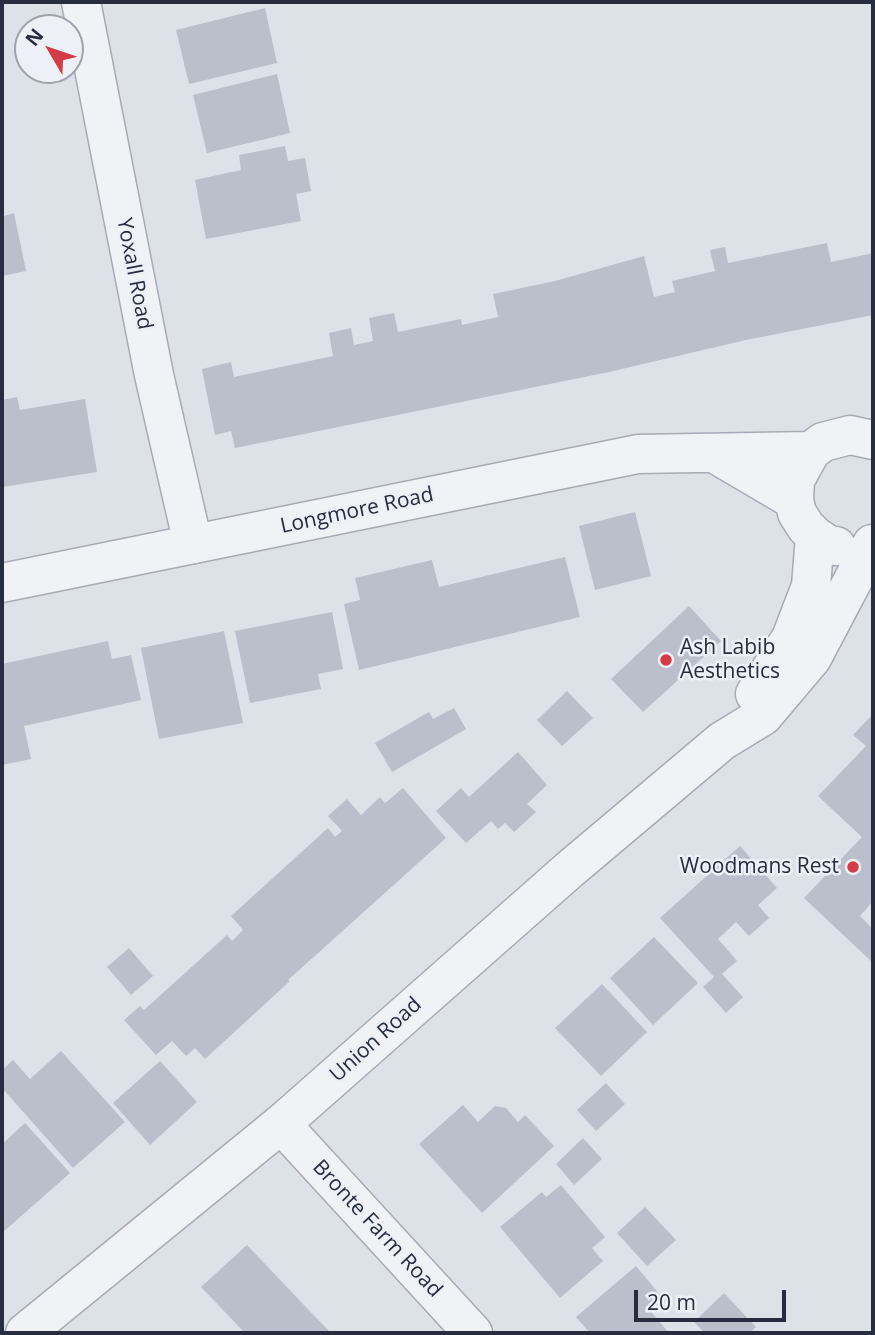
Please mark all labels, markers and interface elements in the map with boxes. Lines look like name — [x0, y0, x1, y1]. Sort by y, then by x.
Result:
north arrow — [14, 14, 84, 84]
text: N — [19, 23, 49, 51]
street label: Yoxall Road — [111, 216, 157, 332]
street label: Longmore Road — [278, 482, 436, 540]
place label: Ash Labib Aesthetics — [680, 635, 780, 685]
marker: Ash Labib Aesthetics — [658, 652, 674, 668]
place label: Woodmans Rest — [680, 854, 839, 880]
marker: Woodmans Rest — [845, 859, 861, 875]
street label: Union Road — [325, 992, 427, 1088]
street label: Bronte Farm Road — [307, 1155, 447, 1303]
scale bar — [637, 1276, 789, 1320]
text: 20 m — [647, 1288, 696, 1316]

